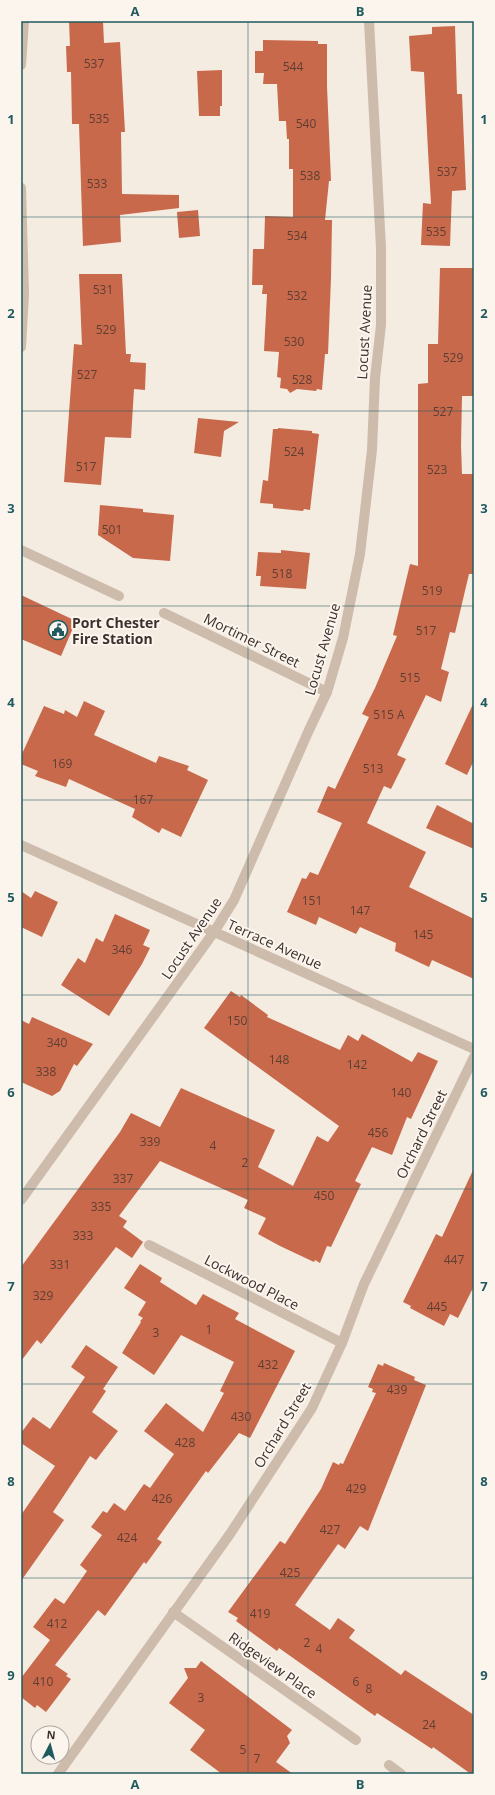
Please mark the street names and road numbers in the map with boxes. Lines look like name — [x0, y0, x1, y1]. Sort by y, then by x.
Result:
street label: Locust Avenue — [352, 284, 376, 380]
street label: Locust Avenue — [300, 601, 344, 697]
street label: Mortimer Street — [201, 609, 303, 671]
street label: Locust Avenue — [157, 893, 226, 983]
street label: Terrace Avenue — [225, 915, 325, 973]
street label: Orchard Street — [391, 1086, 451, 1182]
street label: Lockwood Place — [201, 1250, 303, 1314]
street label: Orchard Street — [249, 1379, 315, 1471]
street label: Ridgeview Place — [225, 1628, 321, 1703]

